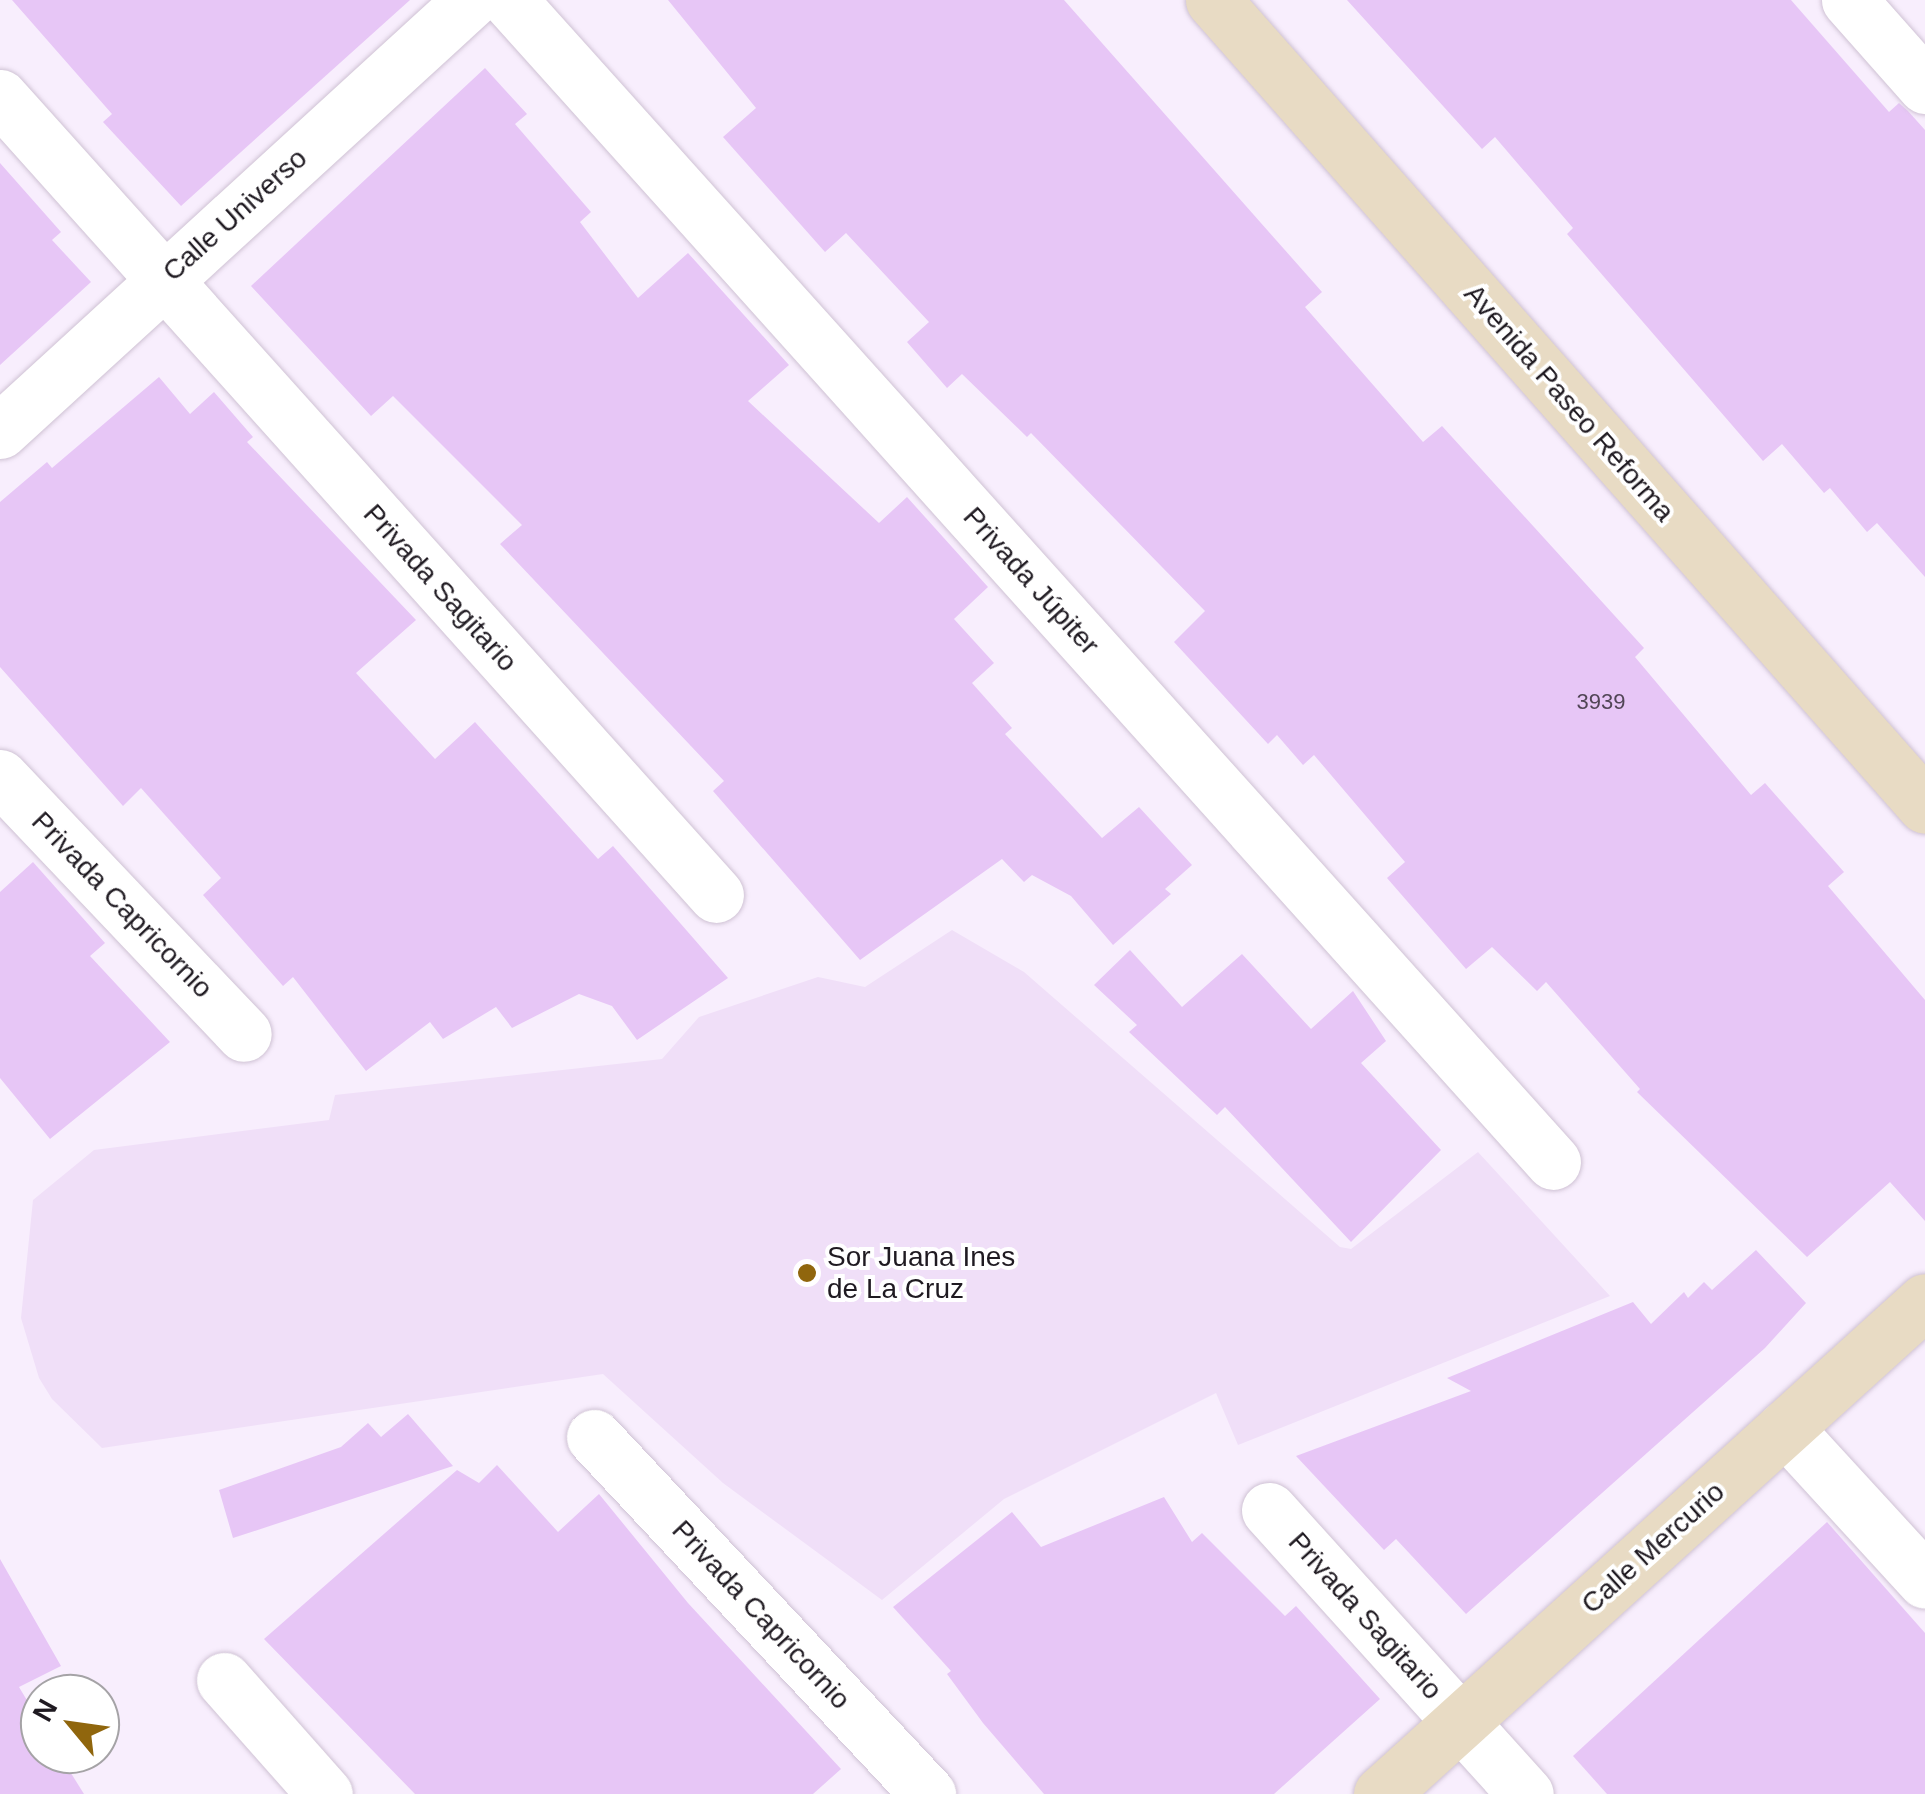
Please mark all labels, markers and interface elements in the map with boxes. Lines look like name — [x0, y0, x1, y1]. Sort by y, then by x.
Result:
street label: Calle Universo — [156, 142, 314, 288]
street label: Avenida Paseo Reforma — [1457, 278, 1681, 528]
street label: Privada Sagitario — [356, 498, 524, 678]
street label: Privada Júpiter — [956, 500, 1106, 662]
house number: 3939 — [1577, 689, 1625, 715]
street label: Privada Capricornio — [25, 805, 219, 1005]
place label: Sor Juana Ines de La Cruz — [827, 1240, 1015, 1306]
marker: Sor Juana Ines de La Cruz — [796, 1262, 818, 1284]
street label: Calle Mercurio — [1575, 1475, 1731, 1621]
street label: Privada Capricornio — [665, 1514, 857, 1716]
street label: Privada Sagitario — [1281, 1526, 1449, 1706]
north arrow — [20, 1674, 120, 1774]
text: N — [27, 1694, 64, 1727]

